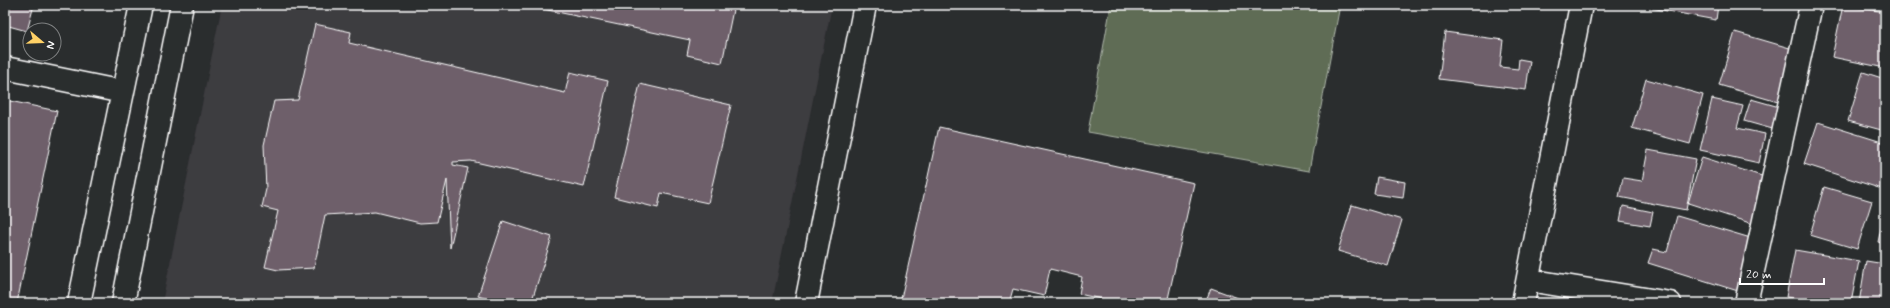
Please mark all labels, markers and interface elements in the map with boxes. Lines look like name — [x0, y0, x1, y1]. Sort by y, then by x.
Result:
north arrow — [22, 22, 62, 62]
text: N — [43, 39, 58, 51]
scale bar — [1740, 260, 1824, 286]
text: 20 m — [1746, 267, 1772, 283]

